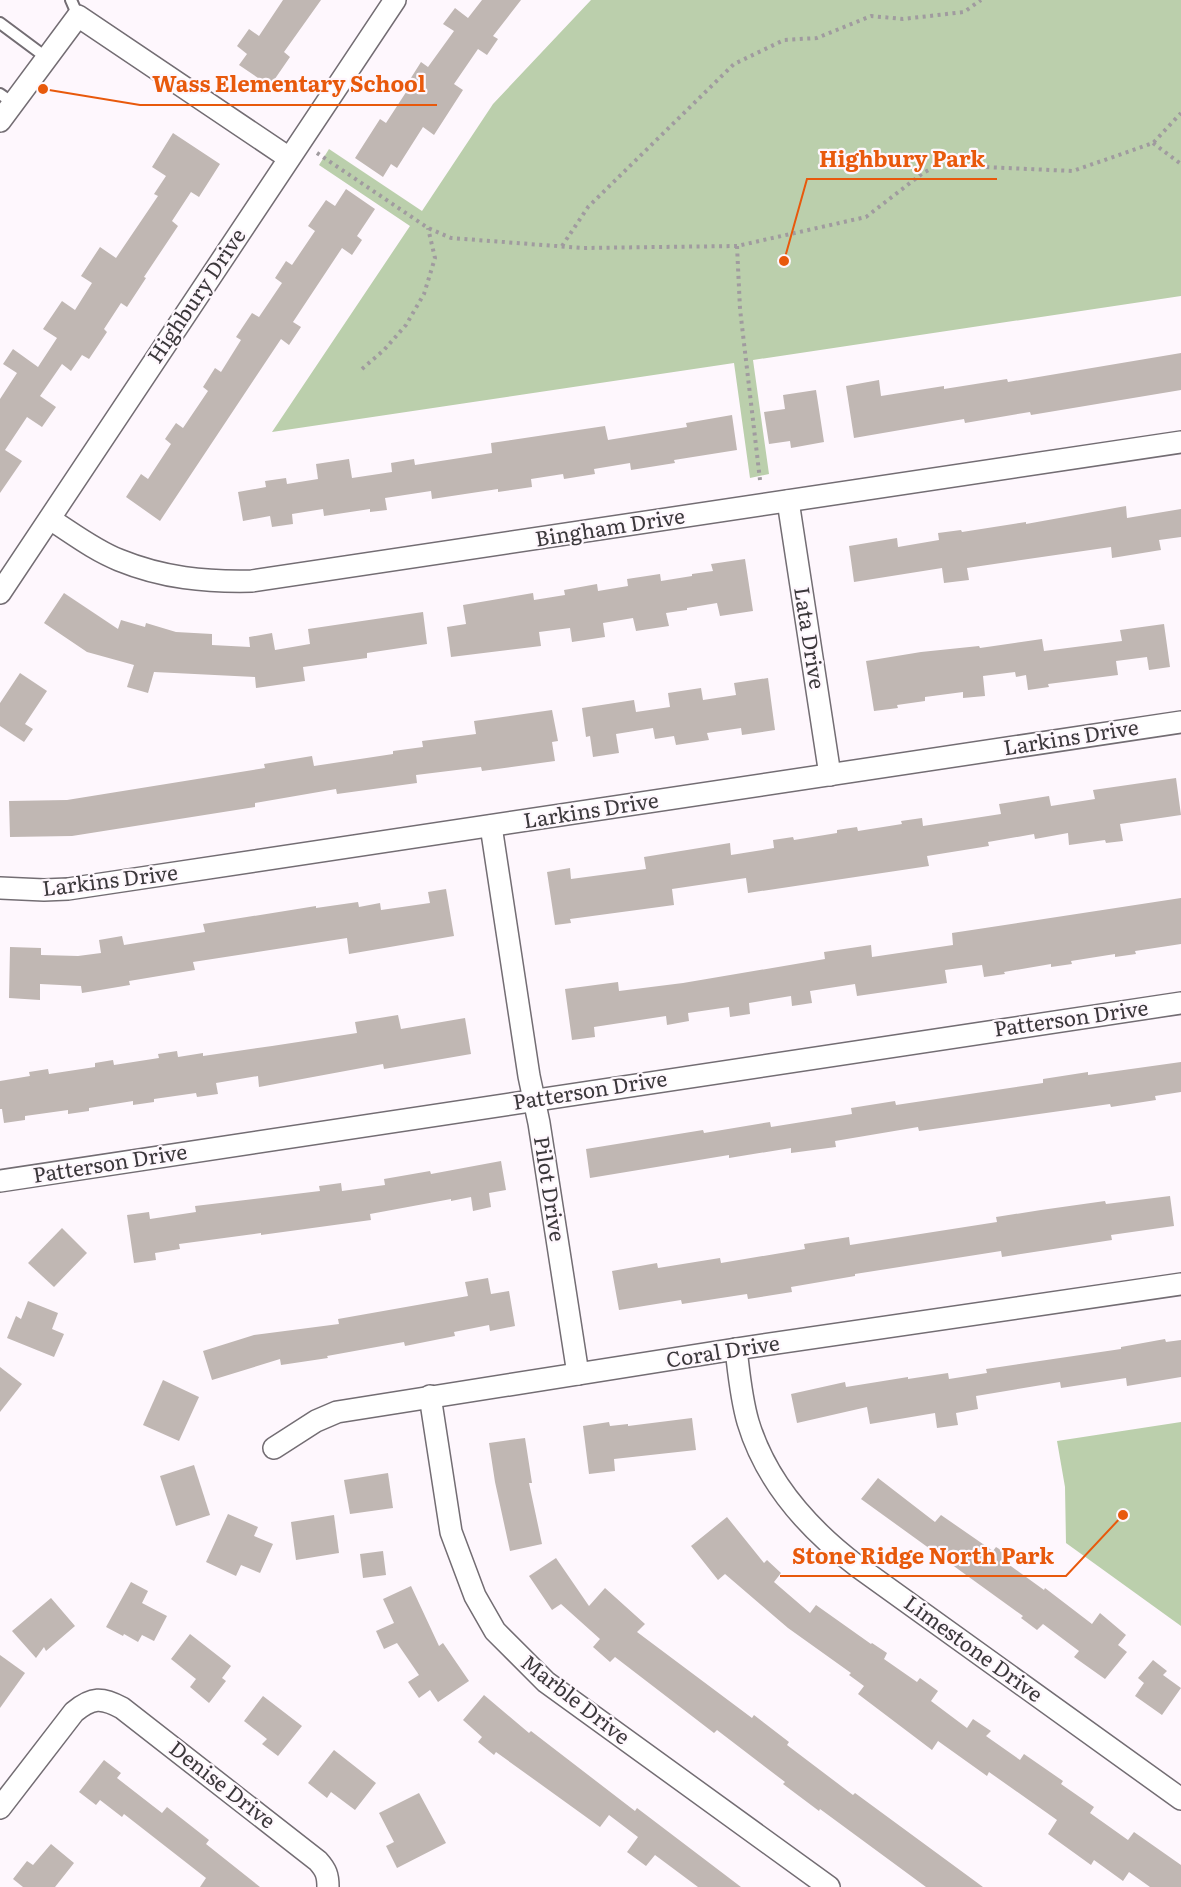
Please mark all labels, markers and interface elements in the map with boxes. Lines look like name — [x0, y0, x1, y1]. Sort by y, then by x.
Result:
callout: Wass Elementary School — [140, 65, 437, 105]
text: Wass Elementary School — [152, 66, 426, 99]
callout: Highbury Park — [807, 139, 997, 179]
text: Highbury Park — [819, 141, 985, 174]
street label: Highbury Drive — [138, 221, 252, 368]
street label: Bingham Drive — [533, 498, 687, 553]
street label: Lata Drive — [788, 584, 835, 691]
street label: Larkins Drive — [1001, 710, 1140, 762]
street label: Larkins Drive — [521, 783, 660, 835]
street label: Larkins Drive — [40, 855, 179, 902]
street label: Patterson Drive — [991, 990, 1150, 1043]
street label: Patterson Drive — [510, 1061, 669, 1116]
street label: Patterson Drive — [30, 1134, 189, 1189]
street label: Pilot Drive — [528, 1134, 575, 1244]
street label: Coral Drive — [664, 1325, 782, 1374]
callout: Stone Ridge North Park — [780, 1536, 1066, 1576]
text: Stone Ridge North Park — [792, 1538, 1054, 1571]
street label: Limestone Drive — [899, 1586, 1050, 1708]
street label: Marble Drive — [515, 1646, 638, 1751]
street label: Denise Drive — [164, 1732, 283, 1835]

